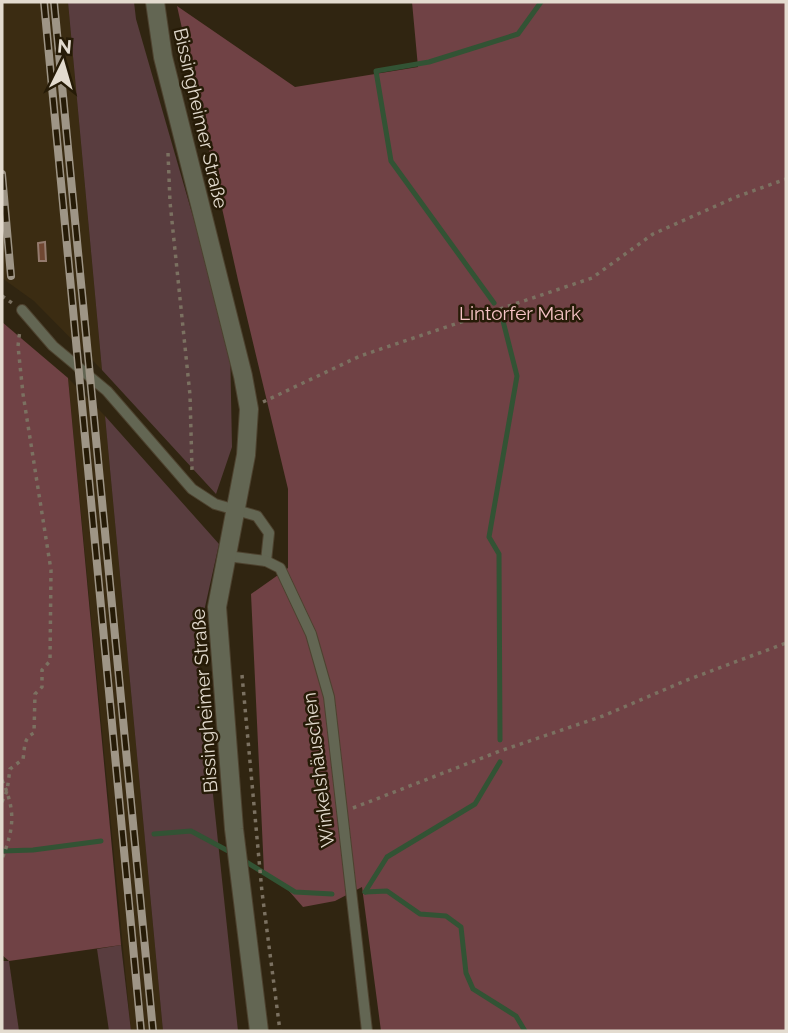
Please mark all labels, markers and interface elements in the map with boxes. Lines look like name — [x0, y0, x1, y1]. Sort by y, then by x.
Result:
street label: Bissingheimer Straße — [170, 26, 232, 210]
north arrow — [28, 28, 98, 98]
text: N — [56, 34, 73, 58]
park label: Lintorfer Mark — [459, 302, 581, 324]
street label: Bissingheimer Straße — [187, 608, 221, 794]
street label: Winkelshäuschen — [298, 691, 338, 849]

